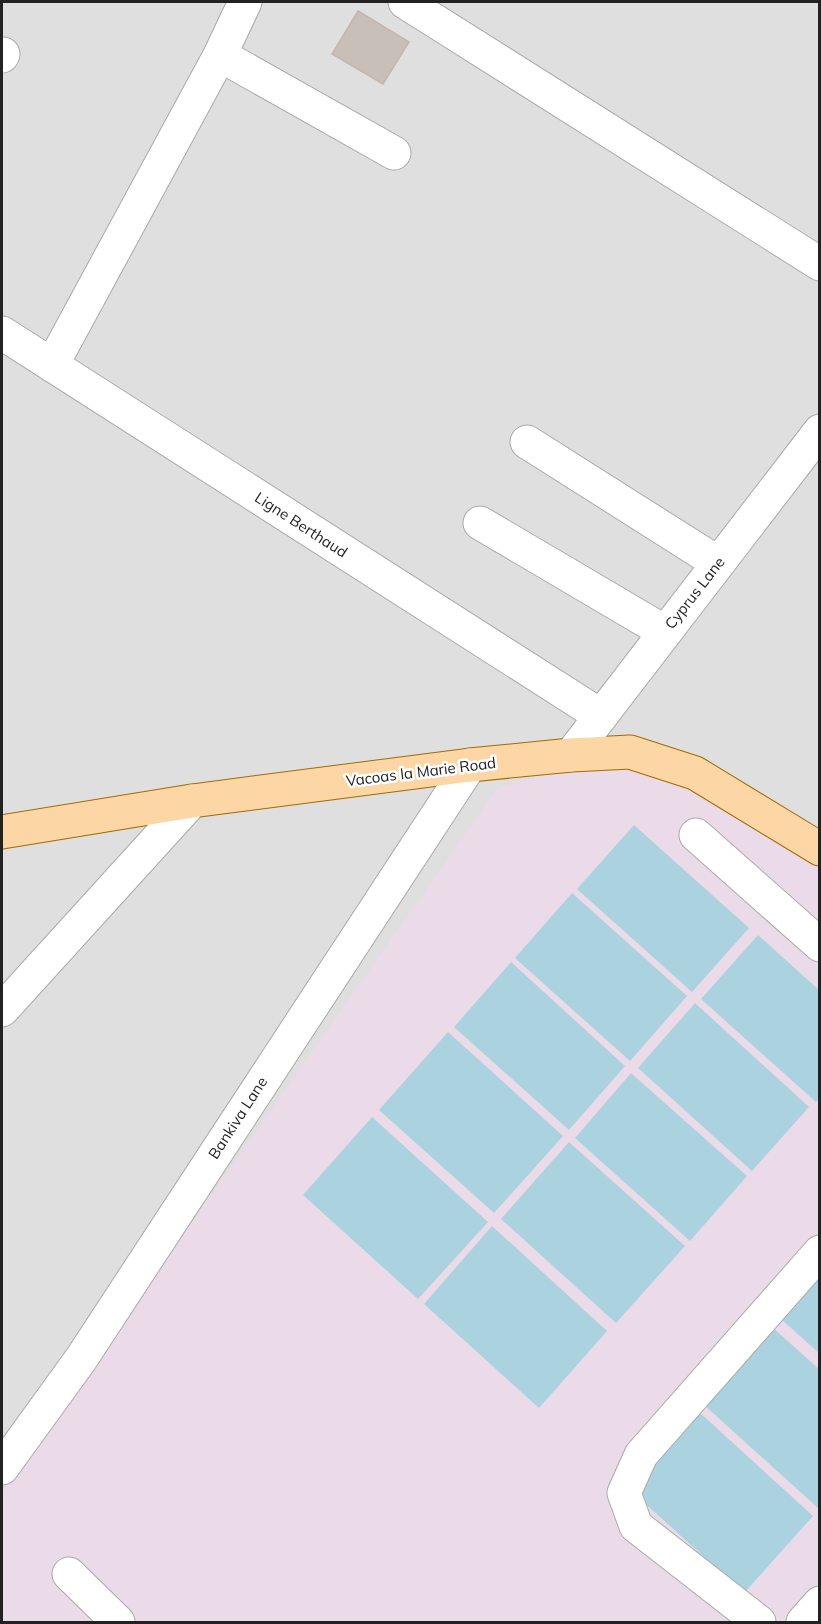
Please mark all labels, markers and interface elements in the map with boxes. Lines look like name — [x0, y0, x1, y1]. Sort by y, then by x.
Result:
street label: Ligne Berthaud — [251, 488, 351, 562]
street label: Cyprus Lane — [660, 553, 729, 633]
street label: Vacoas la Marie Road — [345, 753, 497, 790]
street label: Bankiva Lane — [204, 1073, 271, 1162]

